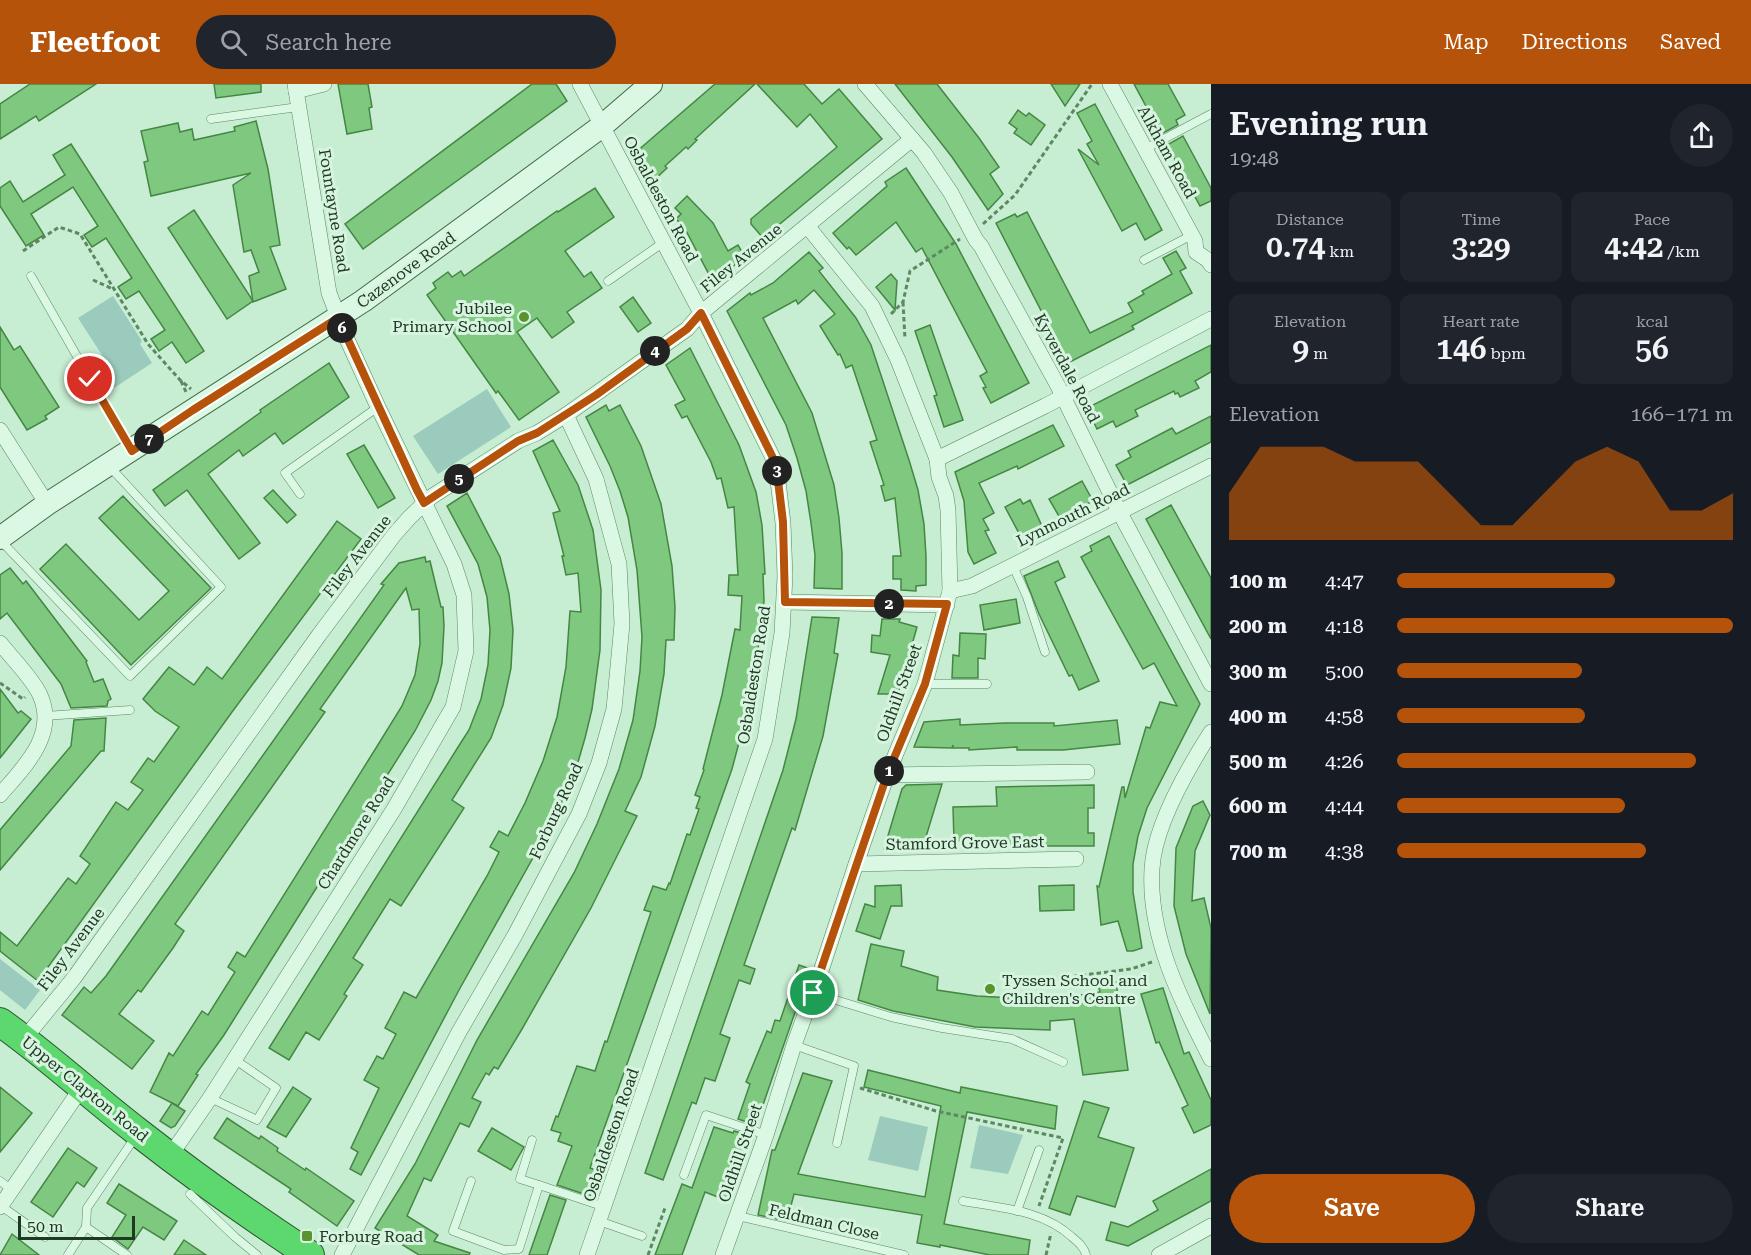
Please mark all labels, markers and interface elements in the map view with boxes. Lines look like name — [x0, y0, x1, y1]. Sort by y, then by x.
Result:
search box — [196, 15, 616, 69]
text: Fleetfoot — [30, 26, 160, 59]
icon: search — [217, 26, 250, 59]
text: Search here — [265, 30, 391, 55]
text: Map — [1444, 30, 1488, 54]
text: Directions — [1521, 30, 1627, 54]
text: Saved — [1660, 30, 1721, 54]
street label: Alkham Road — [1134, 102, 1200, 202]
text: Evening run — [1229, 104, 1428, 143]
button: share — [1670, 104, 1733, 167]
street label: Osbaldeston Road — [620, 133, 702, 265]
text: 19:48 — [1229, 146, 1279, 170]
street label: Fountayne Road — [315, 148, 353, 274]
text: Distance — [1276, 210, 1344, 229]
text: Time — [1461, 210, 1501, 229]
text: Pace — [1634, 210, 1670, 229]
street label: Filey Avenue — [696, 219, 786, 297]
street label: Cazenove Road — [353, 228, 459, 312]
text: 0.74 — [1266, 229, 1325, 264]
text: 3:29 — [1451, 229, 1511, 264]
text: 4:42 — [1604, 229, 1663, 264]
text: km — [1325, 242, 1354, 261]
text: /km — [1663, 242, 1700, 261]
place label: Jubilee Primary School — [392, 299, 512, 336]
marker: Jubilee Primary School — [517, 310, 531, 324]
street label: Kyverdale Road — [1030, 310, 1104, 426]
text: Elevation — [1274, 312, 1346, 331]
text: Heart rate — [1443, 312, 1519, 331]
text: kcal — [1636, 312, 1668, 331]
pin: 6 — [327, 313, 357, 343]
text: 6 — [338, 318, 346, 337]
text: 9 — [1292, 331, 1309, 366]
text: 146 — [1436, 331, 1486, 366]
text: 56 — [1635, 331, 1669, 366]
pin: 4 — [640, 336, 670, 366]
text: 4 — [651, 341, 659, 360]
text: m — [1309, 344, 1328, 363]
text: bpm — [1486, 344, 1526, 363]
pin — [64, 353, 115, 404]
icon: check — [73, 362, 106, 395]
text: Elevation — [1229, 402, 1320, 426]
text: 166–171 m — [1630, 402, 1733, 426]
pin: 7 — [134, 424, 164, 454]
text: 7 — [145, 429, 153, 448]
pin: 3 — [762, 456, 792, 486]
text: 3 — [773, 461, 781, 480]
pin: 5 — [444, 464, 474, 494]
text: 5 — [455, 469, 463, 488]
street label: Lynmouth Road — [1013, 479, 1133, 551]
street label: Filey Avenue — [319, 511, 395, 601]
text: 100 m — [1229, 569, 1287, 593]
text: 4:47 — [1325, 569, 1364, 593]
pin: 2 — [874, 589, 904, 619]
text: 2 — [885, 594, 893, 613]
street label: Osbaldeston Road — [734, 604, 774, 746]
text: 200 m — [1229, 614, 1287, 638]
text: 4:18 — [1325, 614, 1364, 638]
street label: Oldhill Street — [872, 641, 926, 745]
text: 300 m — [1229, 659, 1287, 683]
text: 5:00 — [1325, 659, 1364, 683]
text: 400 m — [1229, 704, 1287, 728]
text: 4:58 — [1325, 704, 1364, 728]
text: 500 m — [1229, 749, 1287, 773]
text: 4:26 — [1325, 749, 1364, 773]
pin: 1 — [874, 756, 904, 786]
street label: Forburg Road — [525, 760, 587, 862]
text: 1 — [885, 761, 893, 780]
street label: Chardmore Road — [313, 773, 399, 893]
text: 600 m — [1229, 794, 1287, 818]
text: 4:44 — [1325, 794, 1364, 818]
street label: Stamford Grove East — [886, 832, 1044, 854]
text: 700 m — [1229, 839, 1287, 863]
text: 4:38 — [1325, 839, 1364, 863]
street label: Filey Avenue — [34, 904, 109, 994]
pin — [787, 967, 838, 1018]
place label: Tyssen School and Children's Centre — [1002, 971, 1148, 1008]
icon: arrive — [796, 976, 829, 1009]
marker: Tyssen School and Children's Centre — [983, 982, 997, 996]
street label: Upper Clapton Road — [18, 1032, 152, 1146]
street label: Osbaldeston Road — [579, 1066, 643, 1204]
street label: Oldhill Street — [714, 1101, 766, 1205]
button: Save — [1229, 1174, 1475, 1243]
button: Share — [1487, 1174, 1733, 1243]
street label: Feldman Close — [767, 1200, 881, 1244]
scale bar — [18, 1213, 135, 1240]
text: 50 m — [27, 1217, 64, 1236]
place label: Forburg Road — [319, 1227, 423, 1246]
marker: Forburg Road — [300, 1229, 314, 1243]

